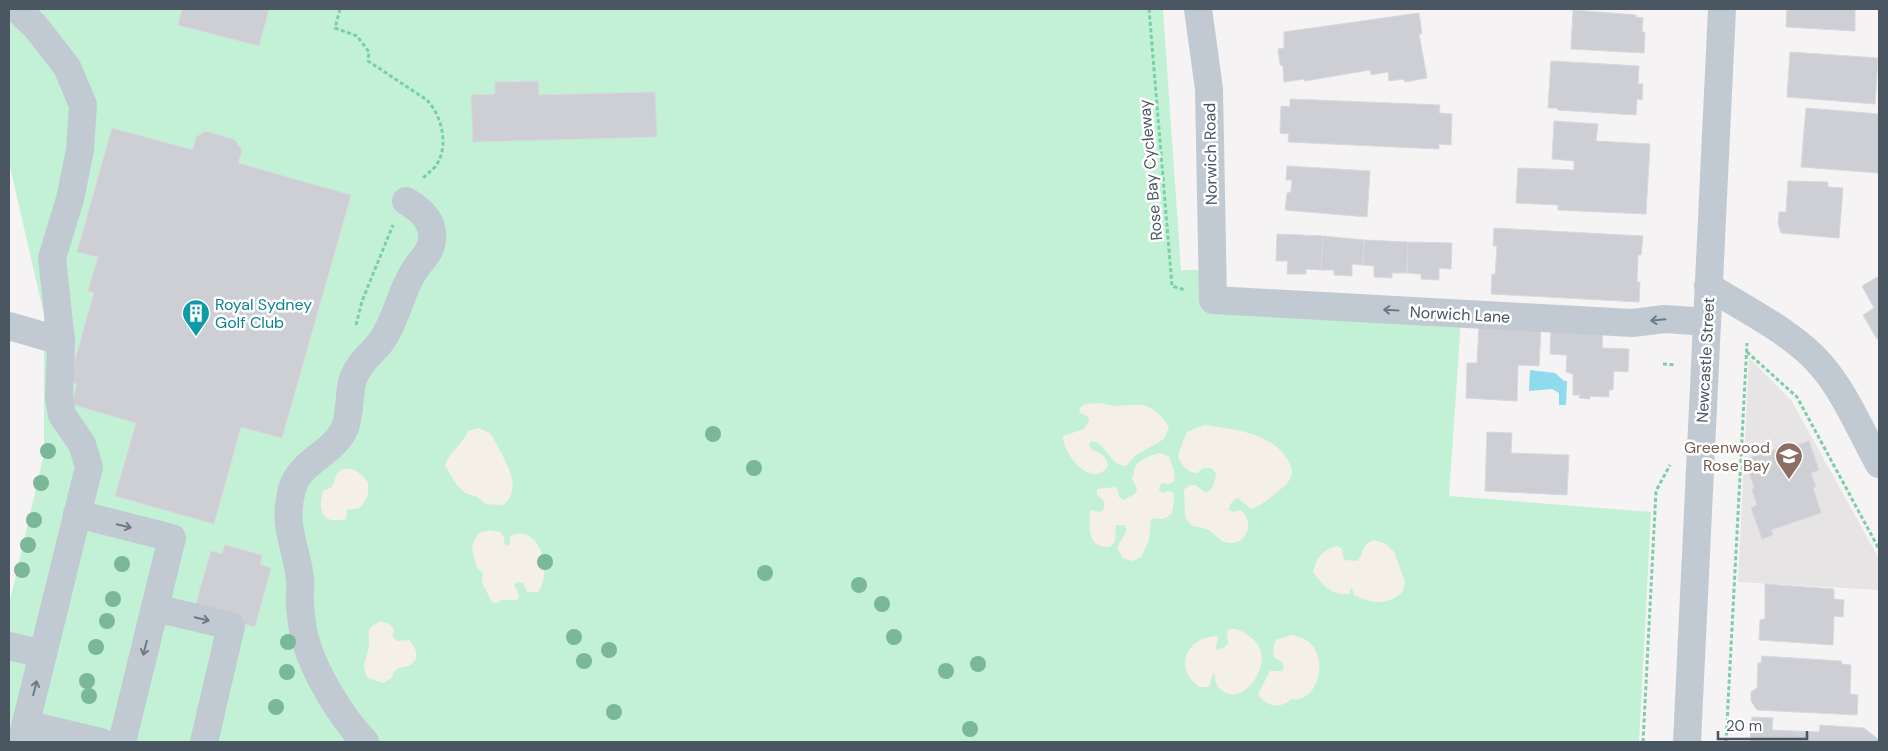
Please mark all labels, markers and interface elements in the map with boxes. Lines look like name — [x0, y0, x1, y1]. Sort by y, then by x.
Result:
street label: Rose Bay Cycleway — [1134, 98, 1167, 241]
street label: Norwich Road — [1199, 103, 1222, 205]
place label: Royal Sydney Golf Club — [215, 294, 312, 333]
street label: Newcastle Street — [1692, 297, 1719, 423]
building icon: Royal Sydney Golf Club — [181, 298, 211, 337]
street label: Norwich Lane — [1409, 301, 1511, 328]
one-way arrow — [1383, 306, 1399, 315]
one-way arrow — [1650, 315, 1666, 325]
place label: Greenwood Rose Bay — [1684, 437, 1770, 476]
school or university icon: Greenwood Rose Bay — [1774, 441, 1804, 480]
one-way arrow — [116, 522, 132, 531]
one-way arrow — [194, 615, 210, 624]
one-way arrow — [140, 640, 149, 656]
one-way arrow — [31, 680, 40, 696]
scale bar — [1718, 708, 1807, 740]
text: 20 m — [1726, 716, 1762, 736]

